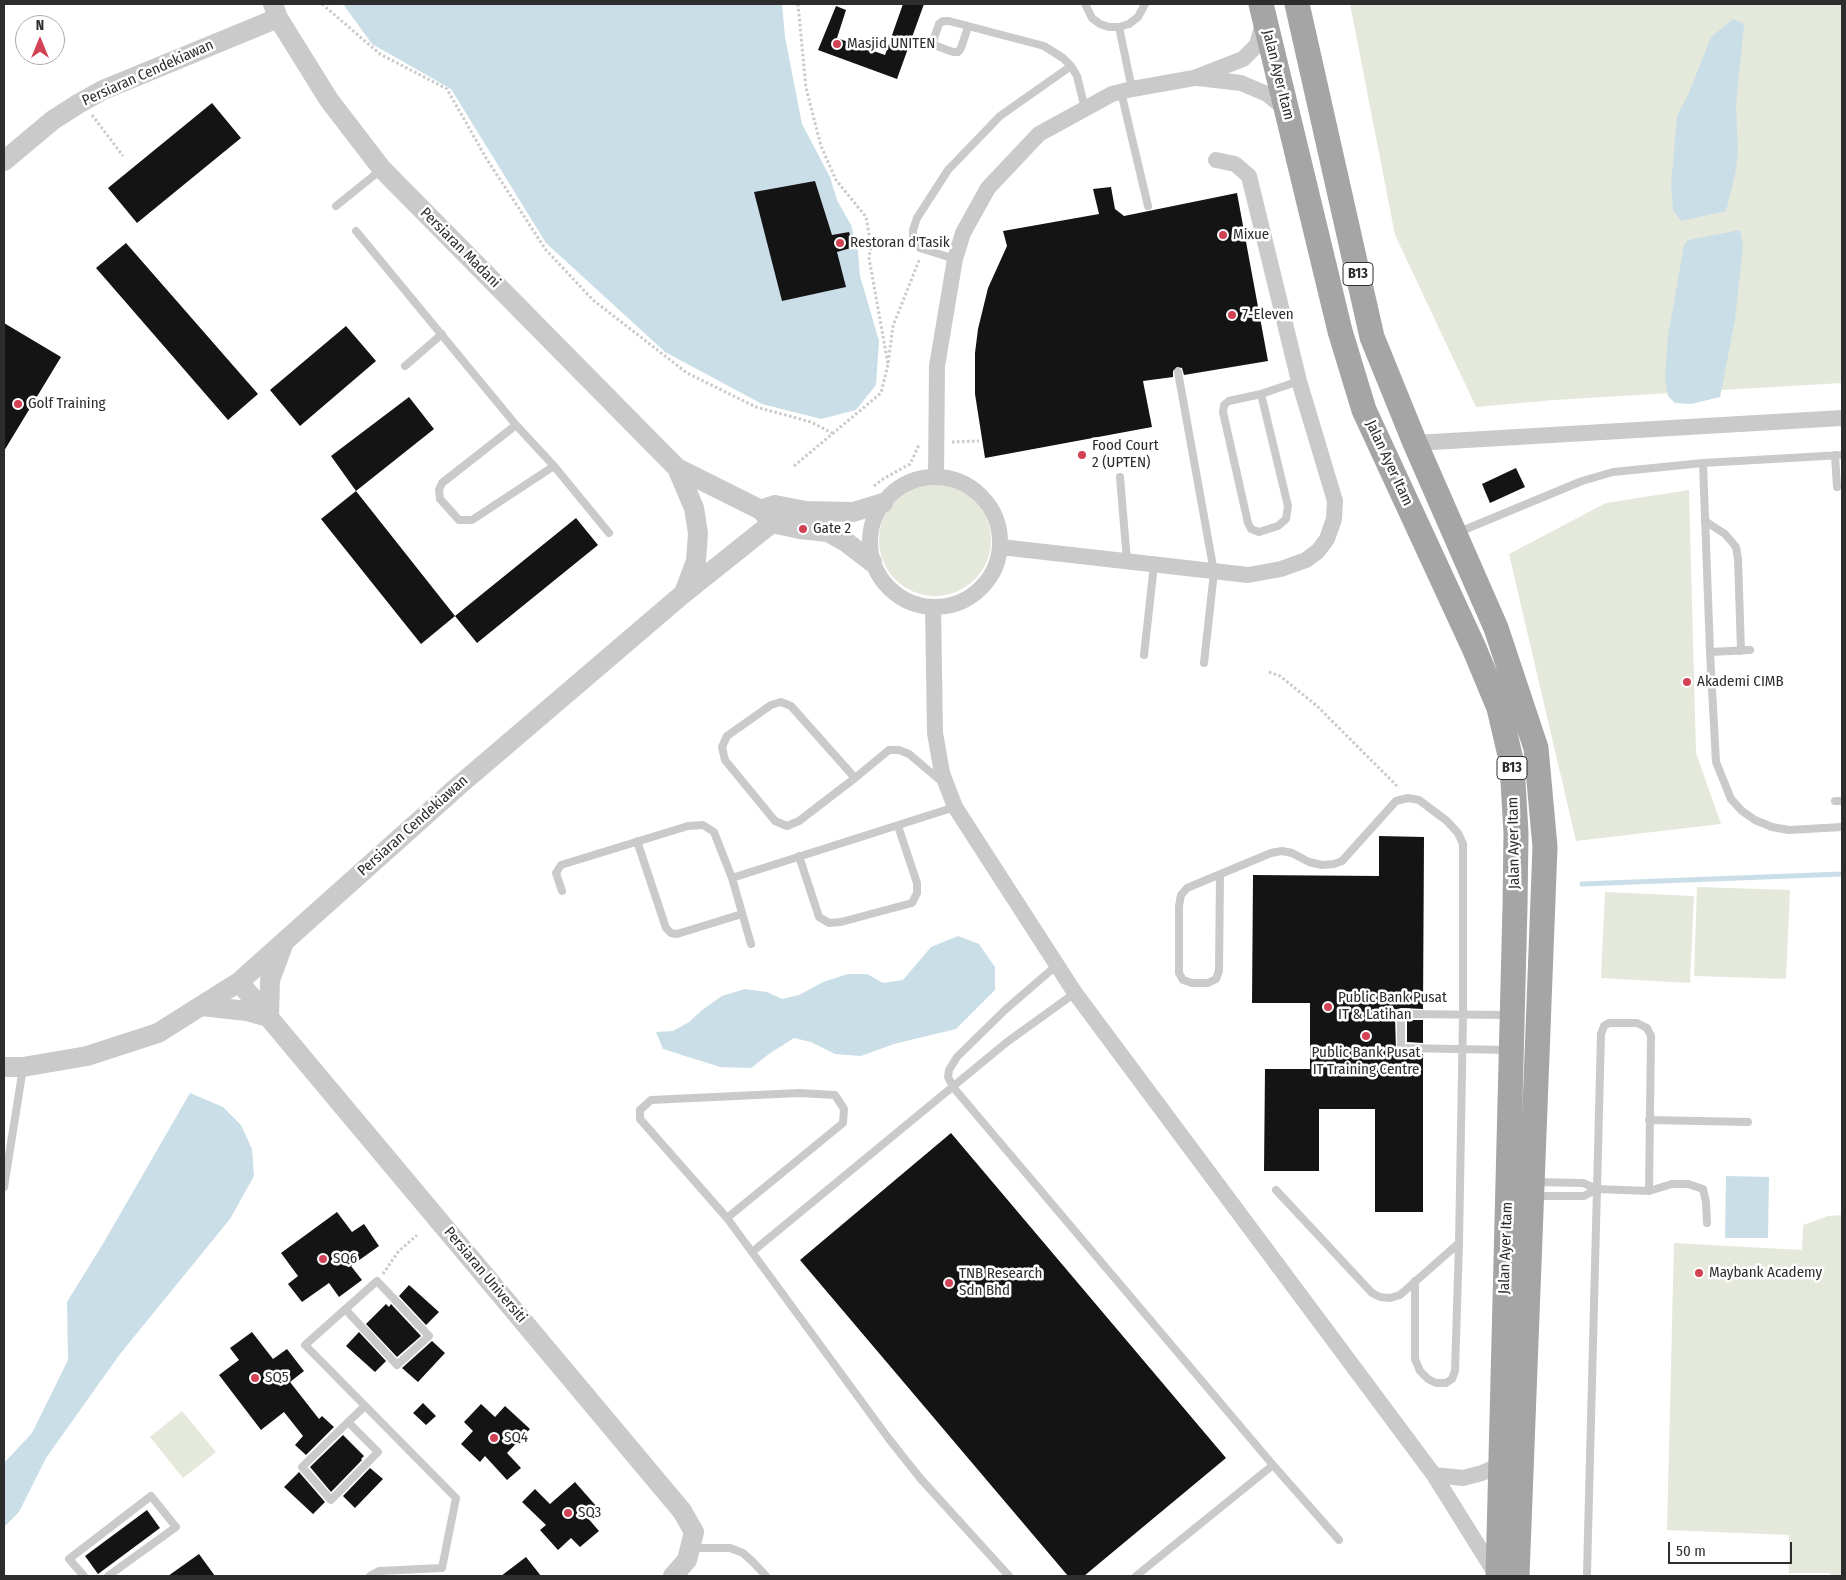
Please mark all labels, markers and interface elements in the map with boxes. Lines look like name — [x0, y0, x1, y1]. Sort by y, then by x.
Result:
north arrow — [15, 15, 65, 65]
text: N — [36, 17, 44, 34]
street label: Jalan Ayer Itam — [1258, 28, 1298, 122]
place label: Masjid UNITEN — [847, 35, 935, 53]
street label: Persiaran Cendekiawan — [80, 36, 216, 110]
marker: Masjid UNITEN — [831, 38, 843, 50]
street label: Persiaran Madani — [416, 204, 504, 292]
place label: Mixue — [1233, 226, 1269, 244]
marker: Mixue — [1217, 229, 1229, 241]
place label: Restoran d'Tasik — [850, 234, 950, 252]
marker: Restoran d'Tasik — [834, 237, 846, 249]
road number: B13 — [1343, 262, 1373, 286]
place label: 7-Eleven — [1242, 306, 1294, 324]
marker: 7-Eleven — [1226, 309, 1238, 321]
place label: Golf Training — [28, 395, 106, 413]
marker: Golf Training — [12, 398, 24, 410]
street label: Jalan Ayer Itam — [1361, 417, 1417, 509]
place label: Food Court 2 (UPTEN) — [1092, 437, 1159, 472]
marker: Food Court 2 (UPTEN) — [1076, 449, 1088, 461]
place label: Gate 2 — [813, 520, 851, 538]
marker: Gate 2 — [797, 523, 809, 535]
place label: Akademi CIMB — [1697, 673, 1784, 691]
marker: Akademi CIMB — [1681, 676, 1693, 688]
road number: B13 — [1497, 756, 1527, 780]
street label: Persiaran Cendekiawan — [354, 772, 472, 880]
street label: Jalan Ayer Itam — [1504, 797, 1524, 889]
place label: Public Bank Pusat IT & Latihan — [1338, 989, 1447, 1024]
marker: Public Bank Pusat IT & Latihan — [1322, 1001, 1334, 1013]
marker: Public Bank Pusat IT Training Centre — [1360, 1030, 1372, 1042]
place label: Public Bank Pusat IT Training Centre — [1312, 1044, 1420, 1079]
street label: Jalan Ayer Itam — [1495, 1202, 1517, 1294]
street label: Persiaran Universiti — [440, 1224, 530, 1326]
place label: SQ6 — [333, 1250, 357, 1268]
marker: SQ6 — [317, 1253, 329, 1265]
place label: Maybank Academy — [1709, 1264, 1822, 1282]
place label: TNB Research Sdn Bhd — [959, 1265, 1042, 1300]
marker: Maybank Academy — [1693, 1267, 1705, 1279]
marker: TNB Research Sdn Bhd — [943, 1277, 955, 1289]
place label: SQ5 — [265, 1369, 289, 1387]
marker: SQ5 — [249, 1372, 261, 1384]
place label: SQ4 — [504, 1429, 528, 1447]
marker: SQ4 — [488, 1432, 500, 1444]
place label: SQ3 — [578, 1504, 601, 1522]
marker: SQ3 — [562, 1507, 574, 1519]
scale bar — [1671, 1532, 1795, 1564]
text: 50 m — [1676, 1542, 1706, 1560]

